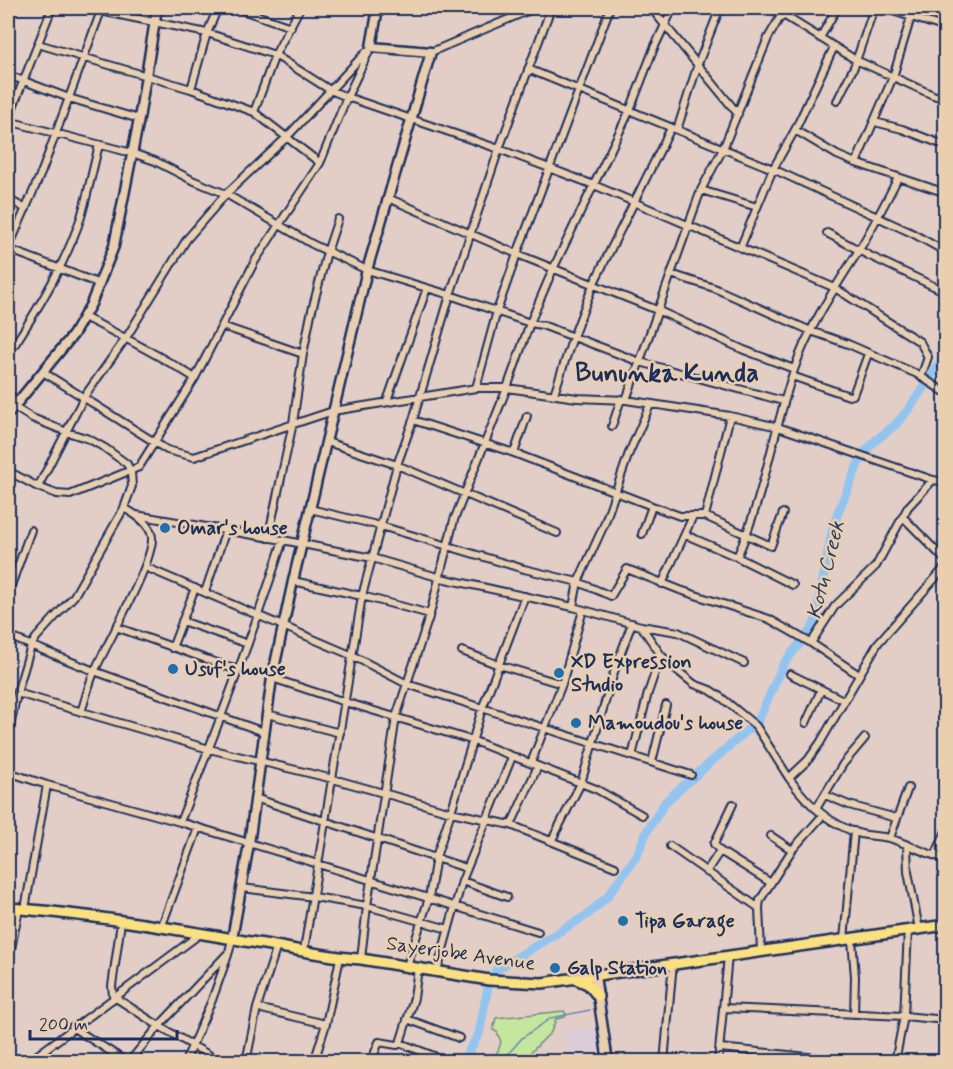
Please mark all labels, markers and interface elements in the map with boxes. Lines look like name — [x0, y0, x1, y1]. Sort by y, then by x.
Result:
district label: Bununka Kunda — [575, 357, 759, 391]
place label: Omar's house — [177, 515, 288, 542]
water label: Kotu Creek — [800, 518, 852, 622]
marker: Omar's house — [158, 521, 172, 535]
place label: XD Expression Studio — [571, 649, 692, 699]
place label: Usuf's house — [185, 656, 286, 683]
marker: Usuf's house — [166, 662, 180, 676]
marker: XD Expression Studio — [552, 666, 566, 680]
place label: Mamoudou's house — [588, 710, 743, 737]
marker: Mamoudou's house — [569, 716, 583, 730]
place label: Tipa Garage — [635, 908, 735, 937]
marker: Tipa Garage — [616, 914, 630, 928]
street label: Sayerjobe Avenue — [385, 930, 537, 978]
place label: Galp Station — [567, 955, 667, 982]
marker: Galp Station — [548, 961, 562, 975]
scale bar — [30, 1003, 177, 1041]
text: 200 m — [39, 1013, 88, 1037]

